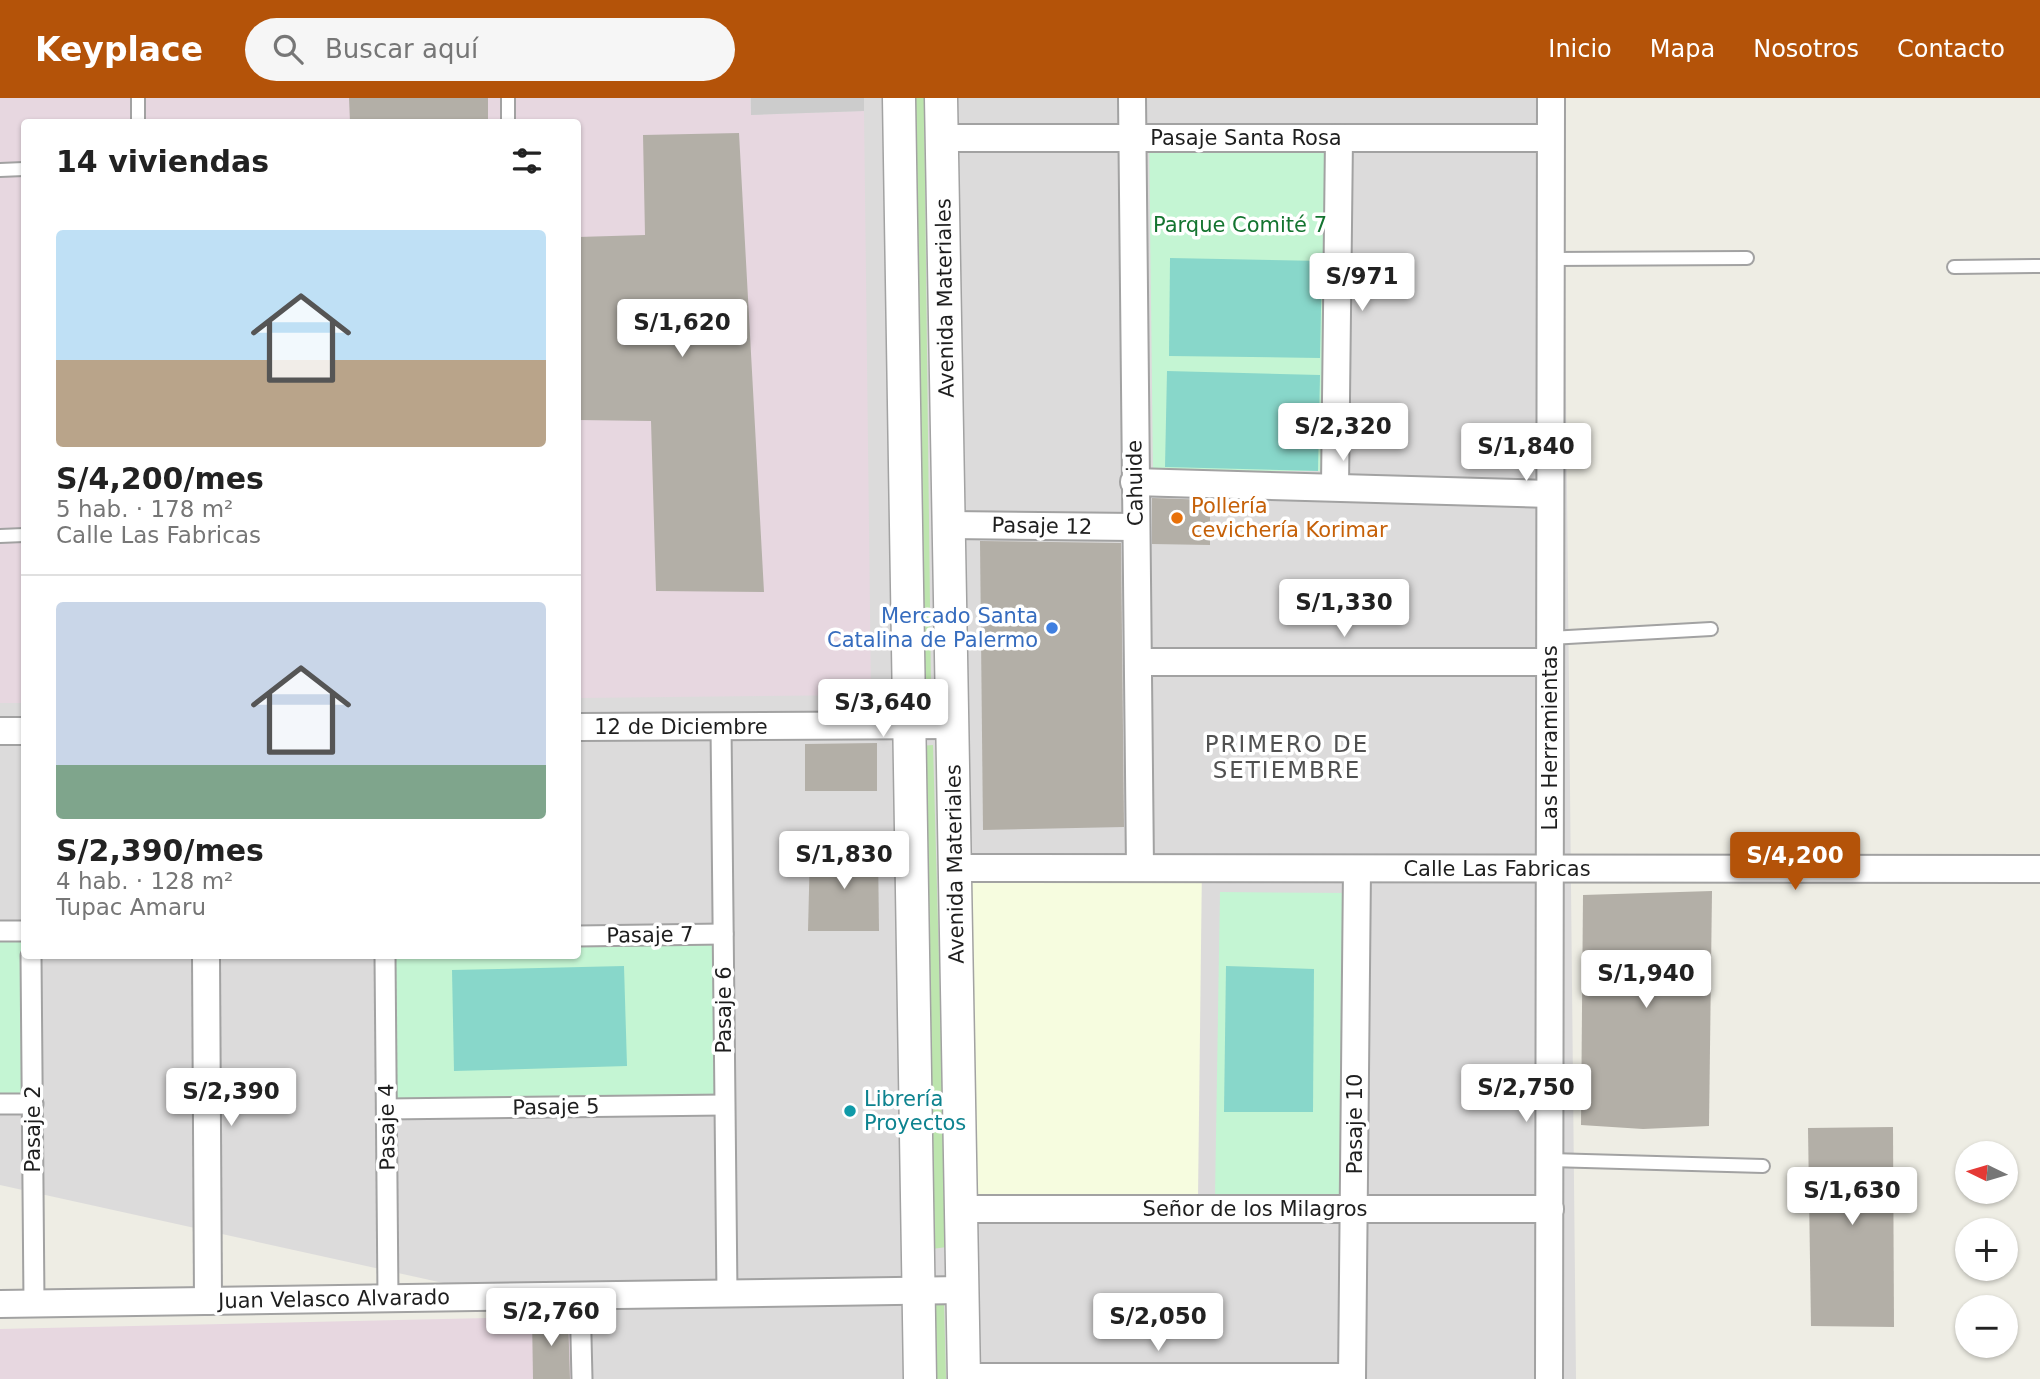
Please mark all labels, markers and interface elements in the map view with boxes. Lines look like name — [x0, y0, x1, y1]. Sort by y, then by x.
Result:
search box — [245, 18, 735, 81]
text: Keyplace — [35, 30, 203, 69]
icon: search — [269, 30, 307, 68]
text: Buscar aquí — [325, 34, 478, 64]
text: Inicio — [1548, 35, 1612, 63]
text: Mapa — [1650, 35, 1715, 63]
text: Nosotros — [1753, 35, 1859, 63]
text: Contacto — [1897, 35, 2005, 63]
street label: Pasaje Santa Rosa — [1150, 126, 1342, 150]
icon: filters — [508, 142, 546, 180]
text: 14 viviendas — [56, 144, 269, 179]
street label: Avenida Materiales — [931, 198, 959, 398]
park label: Parque Comité 7 — [1153, 213, 1327, 237]
pin: S/971 — [1313, 254, 1411, 313]
text: S/971 — [1326, 263, 1398, 289]
icon: home — [238, 275, 364, 401]
pin: S/1,620 — [617, 300, 747, 359]
text: S/1,620 — [633, 309, 731, 335]
pin: S/2,320 — [1278, 404, 1408, 463]
text: S/2,320 — [1294, 413, 1392, 439]
pin: S/1,840 — [1461, 424, 1591, 483]
text: S/1,840 — [1477, 433, 1575, 459]
street label: Cahuide — [1122, 440, 1148, 526]
text: S/4,200/mes — [56, 461, 264, 496]
place label: Pollería cevichería Korimar — [1191, 494, 1388, 542]
text: 5 hab. · 178 m² — [56, 496, 233, 522]
marker: Pollería cevichería Korimar — [1169, 510, 1185, 526]
street label: Pasaje 12 — [992, 513, 1092, 539]
text: Calle Las Fabricas — [56, 522, 261, 548]
pin: S/1,330 — [1279, 580, 1409, 639]
text: S/1,330 — [1295, 589, 1393, 615]
place label: Mercado Santa Catalina de Palermo — [827, 604, 1038, 652]
marker: Mercado Santa Catalina de Palermo — [1044, 620, 1060, 636]
street label: Las Herramientas — [1538, 645, 1562, 831]
icon: home — [238, 647, 364, 773]
pin: S/3,640 — [818, 680, 948, 739]
text: S/3,640 — [834, 689, 932, 715]
street label: 12 de Diciembre — [594, 715, 768, 739]
district label: PRIMERO DE SETIEMBRE — [1205, 731, 1369, 783]
street label: Avenida Materiales — [941, 764, 969, 964]
pin: S/1,830 — [779, 832, 909, 891]
pin: S/4,200 — [1730, 832, 1860, 892]
text: S/2,390/mes — [56, 833, 264, 868]
text: S/1,830 — [795, 841, 893, 867]
text: S/4,200 — [1746, 842, 1844, 868]
street label: Calle Las Fabricas — [1403, 857, 1591, 881]
text: 4 hab. · 128 m² — [56, 868, 233, 894]
text: Tupac Amaru — [56, 894, 206, 920]
street label: Pasaje 7 — [606, 922, 694, 948]
pin: S/1,940 — [1581, 950, 1711, 1010]
text: S/1,940 — [1597, 960, 1695, 986]
street label: Pasaje 6 — [712, 966, 736, 1054]
pin: S/2,750 — [1461, 1065, 1591, 1124]
pin: S/2,390 — [166, 1068, 296, 1128]
street label: Pasaje 10 — [1343, 1074, 1367, 1174]
text: S/2,750 — [1477, 1074, 1575, 1100]
text: S/2,390 — [182, 1078, 280, 1104]
street label: Pasaje 4 — [374, 1083, 400, 1171]
street label: Pasaje 2 — [21, 1085, 45, 1173]
place label: Librería Proyectos — [864, 1087, 966, 1135]
street label: Pasaje 5 — [512, 1094, 600, 1120]
marker: Librería Proyectos — [842, 1103, 858, 1119]
north arrow — [1955, 1141, 2018, 1204]
map controls — [1955, 1141, 2018, 1358]
pin: S/1,630 — [1787, 1168, 1917, 1227]
text: S/1,630 — [1803, 1177, 1901, 1203]
street label: Señor de los Milagros — [1143, 1197, 1367, 1221]
button: + — [1955, 1218, 2018, 1281]
street label: Juan Velasco Alvarado — [216, 1285, 450, 1313]
pin: S/2,760 — [486, 1288, 616, 1348]
pin: S/2,050 — [1093, 1294, 1223, 1353]
button: − — [1955, 1295, 2018, 1358]
text: S/2,760 — [502, 1298, 600, 1324]
text: S/2,050 — [1109, 1303, 1207, 1329]

